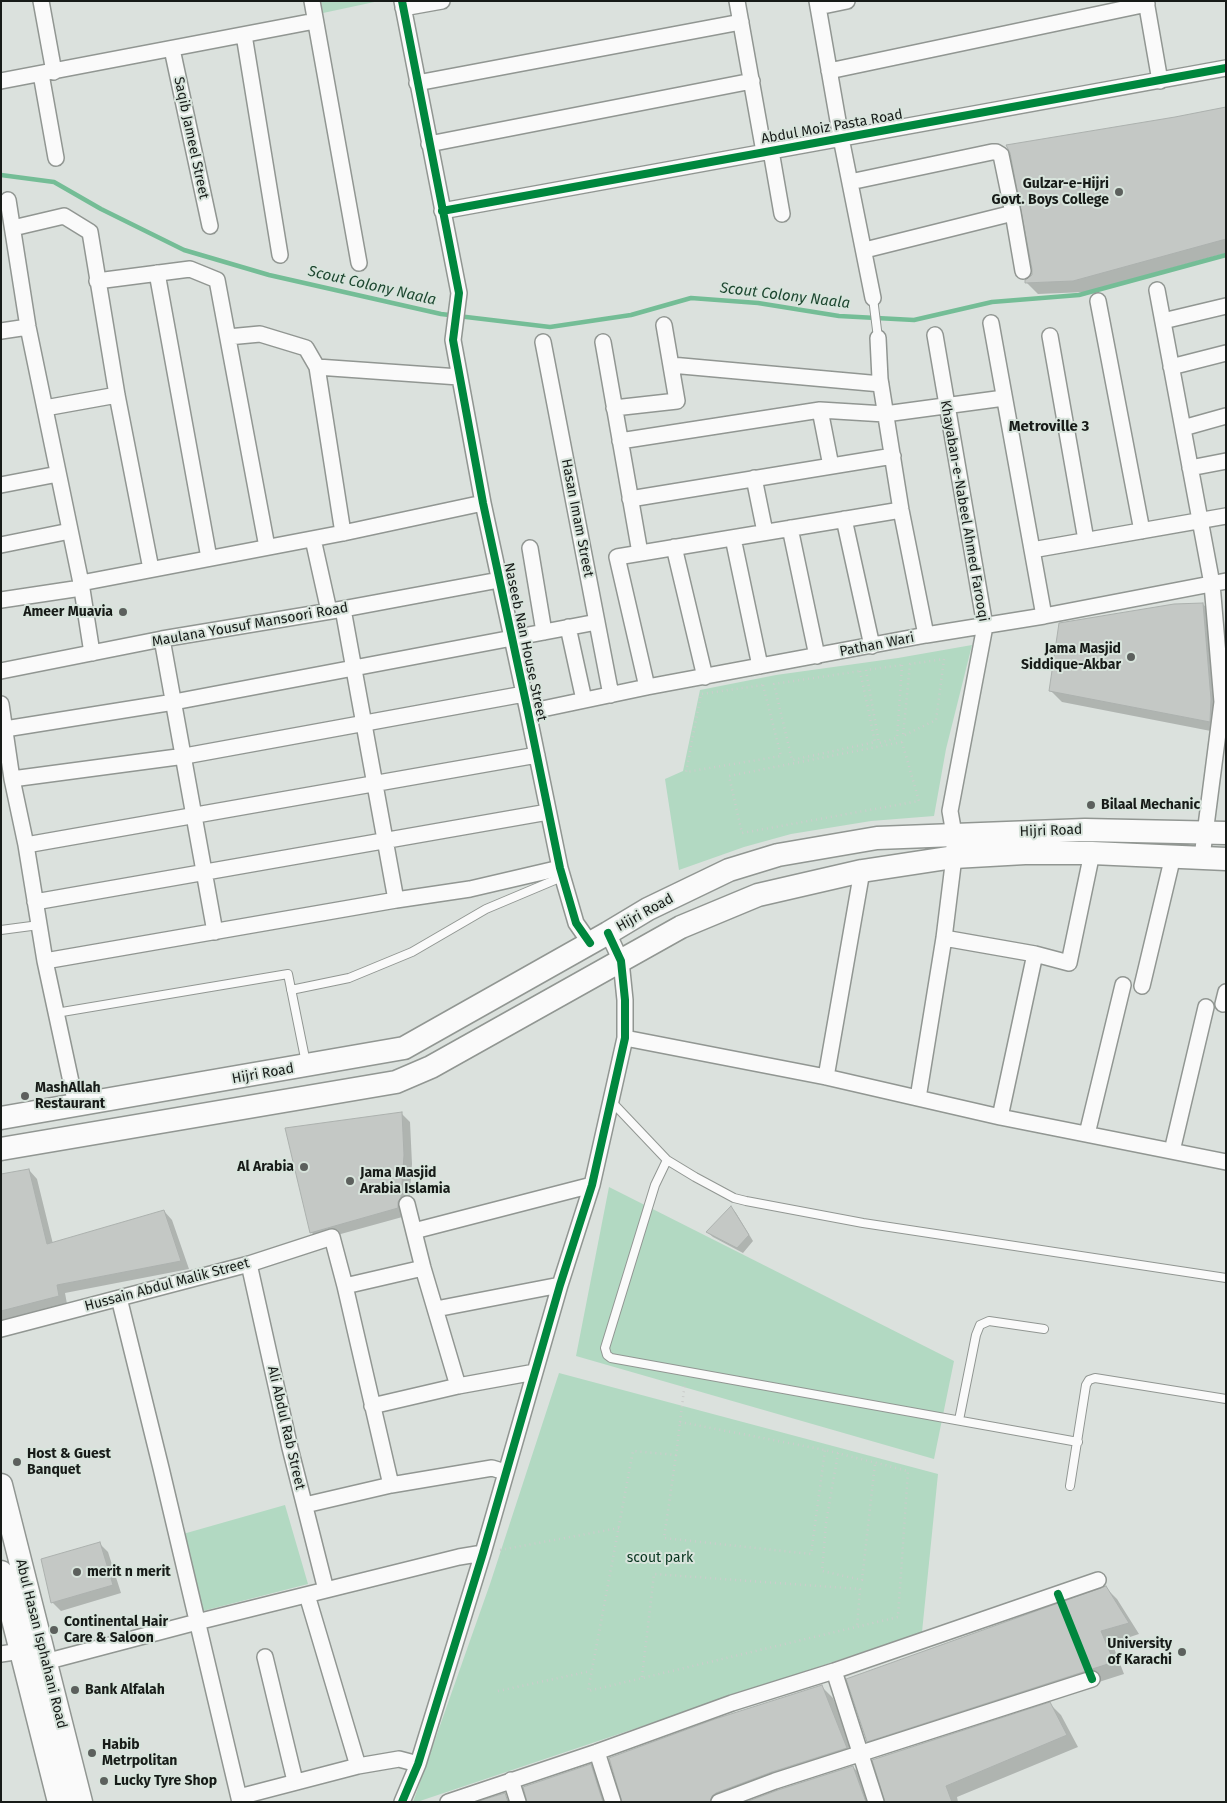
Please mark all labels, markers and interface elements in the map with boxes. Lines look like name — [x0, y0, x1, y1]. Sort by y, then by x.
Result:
street label: Saqib Jameel Street — [170, 75, 212, 201]
street label: Abdul Moiz Pasta Road — [760, 106, 904, 148]
place label: Gulzar-e-Hijri Govt. Boys College — [992, 176, 1109, 208]
marker: Gulzar-e-Hijri Govt. Boys College — [1113, 186, 1125, 198]
water label: Scout Colony Naala — [306, 263, 438, 309]
water label: Scout Colony Naala — [719, 279, 851, 313]
street label: Khayaban-e-Nabeel Ahmed Farooqi — [936, 399, 992, 623]
district label: Metroville 3 — [1009, 418, 1089, 436]
street label: Hasan Imam Street — [557, 457, 597, 579]
street label: Naseeb Nan House Street — [500, 561, 550, 723]
street label: Maulana Yousuf Mansoori Road — [151, 599, 349, 651]
place label: Ameer Muavia — [23, 604, 113, 620]
marker: Ameer Muavia — [117, 606, 129, 618]
street label: Pathan Wari — [838, 630, 916, 660]
place label: Jama Masjid Siddique-Akbar — [1021, 641, 1121, 674]
marker: Jama Masjid Siddique-Akbar — [1125, 651, 1137, 663]
place label: Bilaal Mechanic — [1101, 797, 1200, 813]
marker: Bilaal Mechanic — [1085, 799, 1097, 811]
street label: Hijri Road — [1019, 822, 1083, 840]
street label: Hijri Road — [613, 890, 677, 936]
street label: Hijri Road — [231, 1060, 295, 1088]
place label: MashAllah Restaurant — [35, 1080, 105, 1112]
marker: MashAllah Restaurant — [19, 1090, 31, 1102]
place label: Al Arabia — [237, 1159, 294, 1175]
marker: Al Arabia — [298, 1161, 310, 1173]
place label: Jama Masjid Arabia Islamia — [360, 1165, 450, 1198]
marker: Jama Masjid Arabia Islamia — [344, 1175, 356, 1187]
street label: Hussain Abdul Malik Street — [83, 1255, 251, 1315]
street label: Ali Abdul Rab Street — [264, 1365, 308, 1491]
place label: Host & Guest Banquet — [27, 1446, 111, 1478]
marker: Host & Guest Banquet — [11, 1456, 23, 1468]
park label: scout park — [627, 1550, 693, 1566]
street label: Abul Hasan Isphahani Road — [12, 1558, 70, 1730]
place label: merit n merit — [87, 1564, 171, 1580]
marker: merit n merit — [71, 1566, 83, 1578]
place label: Continental Hair Care & Saloon — [64, 1614, 168, 1646]
marker: Continental Hair Care & Saloon — [48, 1624, 60, 1636]
place label: University of Karachi — [1107, 1636, 1172, 1668]
marker: University of Karachi — [1176, 1646, 1188, 1658]
place label: Bank Alfalah — [85, 1682, 165, 1698]
marker: Bank Alfalah — [69, 1684, 81, 1696]
place label: Habib Metrpolitan — [102, 1737, 177, 1770]
marker: Habib Metrpolitan — [86, 1747, 98, 1759]
place label: Lucky Tyre Shop — [114, 1773, 217, 1789]
marker: Lucky Tyre Shop — [98, 1775, 110, 1787]

